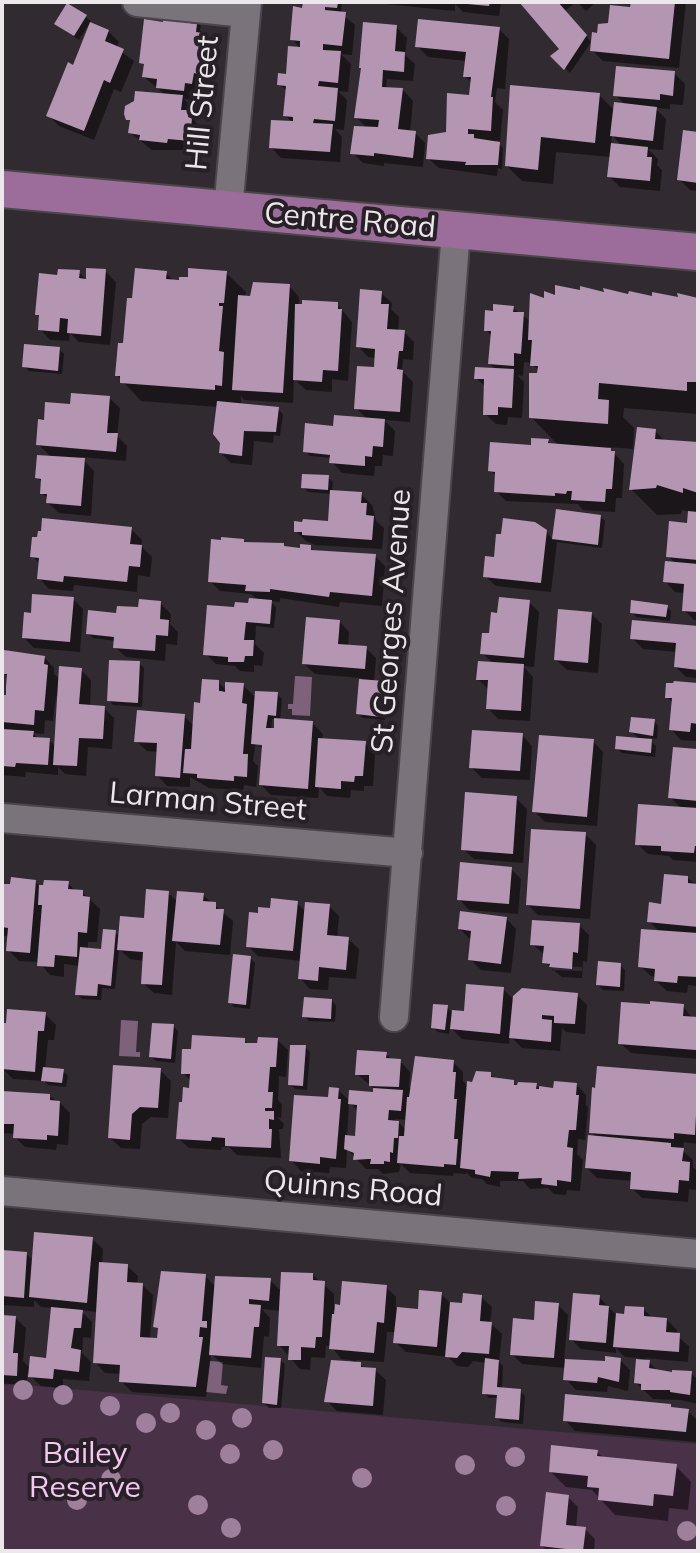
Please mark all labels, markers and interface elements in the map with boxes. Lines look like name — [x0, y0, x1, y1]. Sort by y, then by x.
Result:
street label: Hill Street — [179, 34, 227, 172]
street label: Centre Road — [263, 196, 437, 246]
street label: St Georges Avenue — [365, 488, 419, 754]
street label: Larman Street — [108, 775, 308, 829]
street label: Quinns Road — [262, 1163, 444, 1215]
park label: Bailey Reserve — [29, 1436, 141, 1506]

